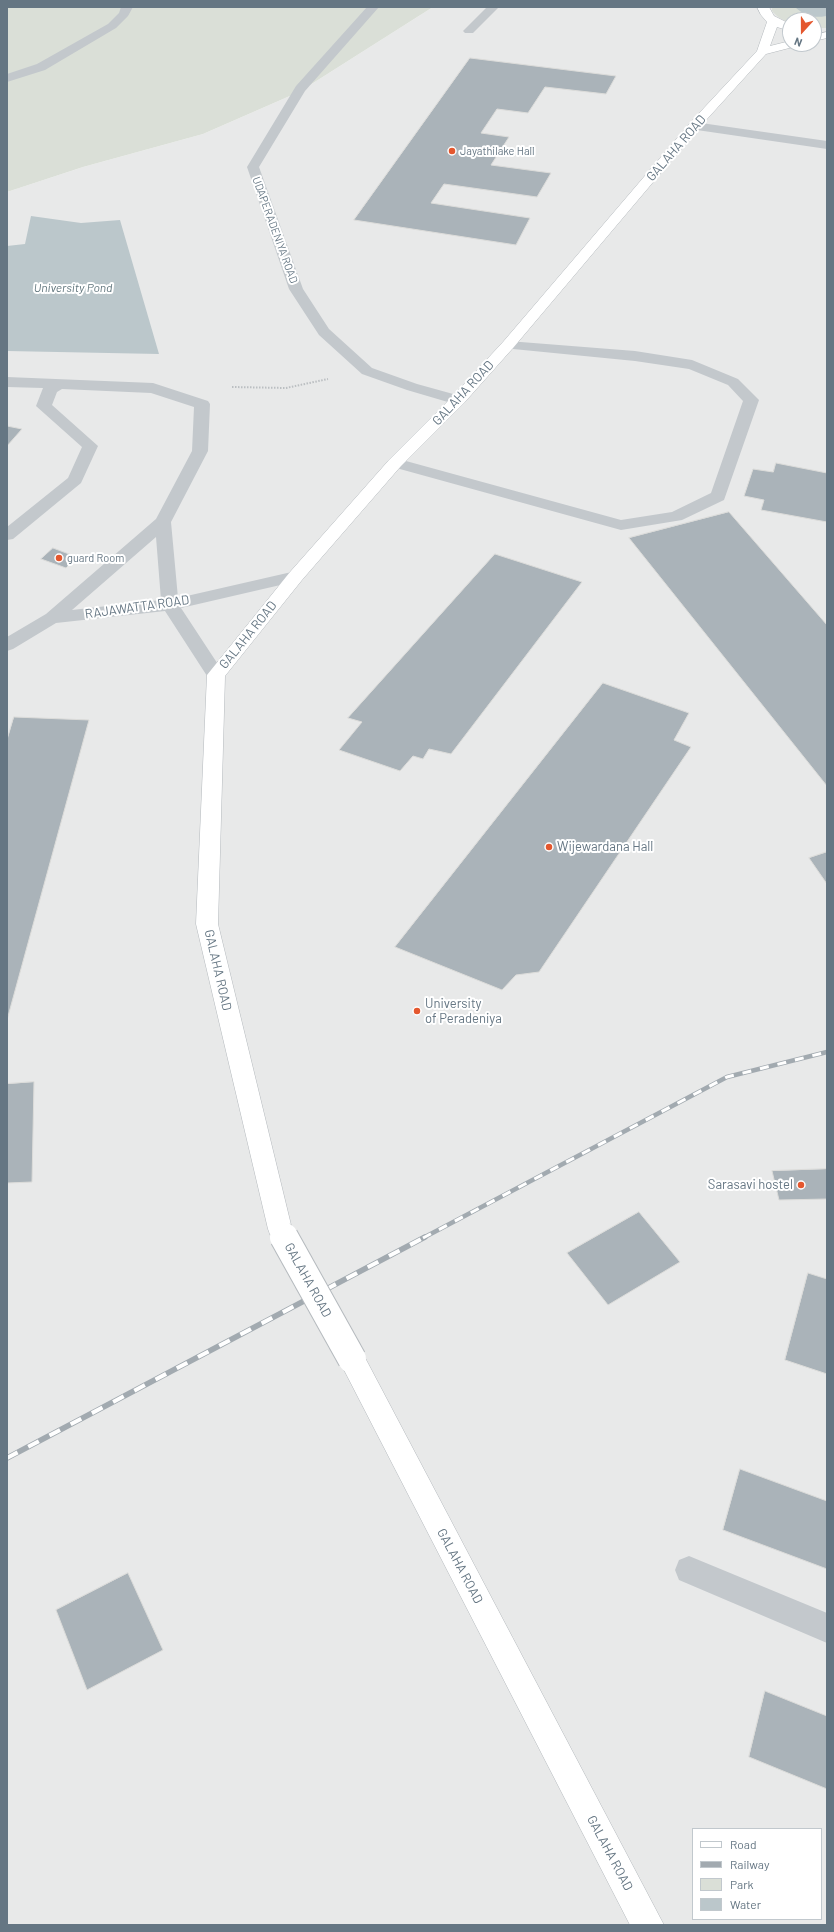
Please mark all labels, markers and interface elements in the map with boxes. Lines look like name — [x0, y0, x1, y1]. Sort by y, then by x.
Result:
north arrow — [782, 12, 822, 52]
text: N — [792, 35, 804, 50]
street label: GALAHA ROAD — [643, 112, 709, 184]
place label: Jayathilake Hall — [460, 144, 535, 158]
marker: Jayathilake Hall — [447, 146, 457, 156]
street label: UDAPERADENIYA ROAD — [250, 175, 300, 285]
water label: University Pond — [34, 281, 112, 295]
street label: GALAHA ROAD — [429, 357, 497, 429]
place label: guard Room — [67, 551, 124, 565]
marker: guard Room — [54, 553, 64, 563]
street label: RAJAWATTA ROAD — [84, 592, 190, 622]
street label: GALAHA ROAD — [216, 598, 280, 672]
place label: Wijewardana Hall — [557, 839, 653, 855]
marker: Wijewardana Hall — [544, 842, 554, 852]
street label: GALAHA ROAD — [201, 928, 235, 1012]
place label: University of Peradeniya — [425, 996, 502, 1027]
marker: University of Peradeniya — [412, 1006, 422, 1016]
place label: Sarasavi hostel — [708, 1177, 793, 1193]
marker: Sarasavi hostel — [796, 1180, 806, 1190]
street label: GALAHA ROAD — [281, 1240, 335, 1320]
street label: GALAHA ROAD — [434, 1526, 486, 1606]
street label: GALAHA ROAD — [584, 1813, 636, 1893]
legend — [692, 1828, 822, 1920]
text: Road — [730, 1837, 757, 1851]
text: Railway — [730, 1857, 769, 1871]
text: Park — [730, 1877, 754, 1891]
text: Water — [730, 1897, 761, 1911]

